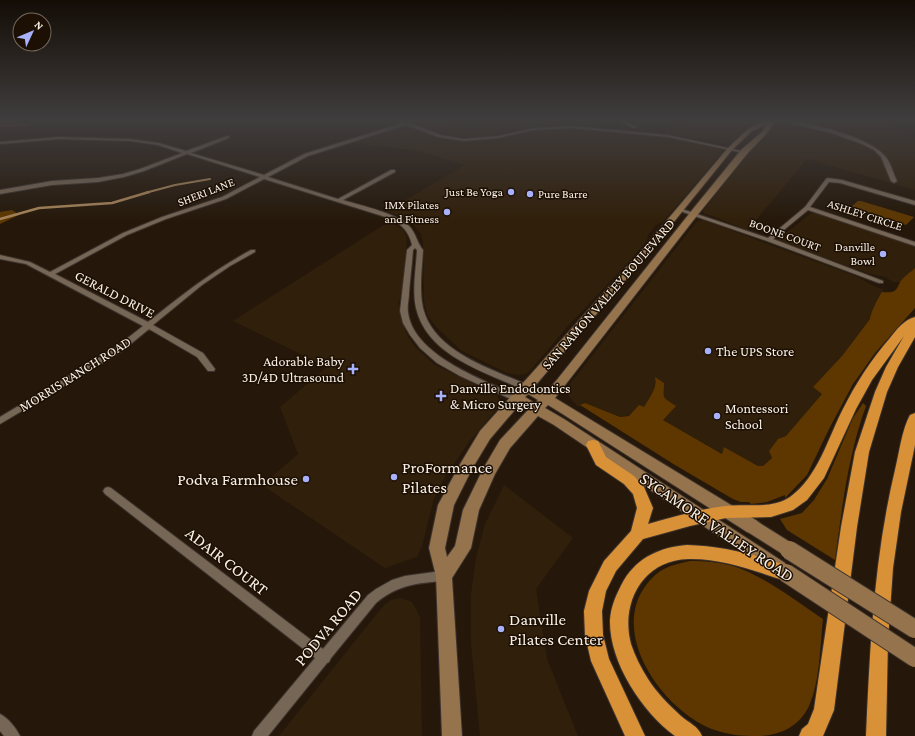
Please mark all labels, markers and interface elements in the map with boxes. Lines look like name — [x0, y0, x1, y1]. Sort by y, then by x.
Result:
north arrow — [12, 12, 52, 52]
text: N — [32, 18, 46, 32]
street label: SHERI LANE — [176, 175, 237, 209]
place label: Just Be Yoga — [444, 185, 503, 199]
marker: Just Be Yoga — [506, 187, 516, 197]
place label: Pure Barre — [538, 187, 588, 201]
marker: Pure Barre — [525, 189, 535, 199]
street label: ASHLEY CIRCLE — [826, 196, 905, 234]
place label: IMX Pilates and Fitness — [384, 198, 439, 226]
marker: IMX Pilates and Fitness — [442, 207, 452, 217]
street label: SAN RAMON VALLEY BOULEVARD — [538, 215, 678, 373]
street label: BOONE COURT — [747, 216, 823, 255]
place label: Danville Bowl — [835, 240, 875, 268]
marker: Danville Bowl — [878, 249, 888, 259]
street label: GERALD DRIVE — [72, 267, 158, 321]
street label: MORRIS RANCH ROAD — [16, 333, 134, 415]
place label: The UPS Store — [716, 343, 794, 359]
marker: The UPS Store — [703, 346, 713, 356]
place label: Adorable Baby 3D/4D Ultrasound — [242, 353, 345, 385]
marker: Adorable Baby 3D/4D Ultrasound — [347, 363, 359, 375]
place label: Danville Endodontics & Micro Surgery — [450, 380, 570, 412]
marker: Danville Endodontics & Micro Surgery — [435, 390, 447, 402]
place label: Montessori School — [725, 400, 789, 432]
marker: Montessori School — [712, 411, 722, 421]
place label: ProFormance Pilates — [402, 458, 492, 497]
street label: SYCAMORE VALLEY ROAD — [636, 469, 797, 586]
place label: Podva Farmhouse — [177, 470, 298, 489]
marker: ProFormance Pilates — [389, 472, 399, 482]
marker: Podva Farmhouse — [301, 474, 311, 484]
street label: ADAIR COURT — [182, 523, 272, 599]
street label: PODVA ROAD — [291, 585, 366, 670]
place label: Danville Pilates Center — [509, 610, 603, 649]
marker: Danville Pilates Center — [496, 624, 506, 634]

